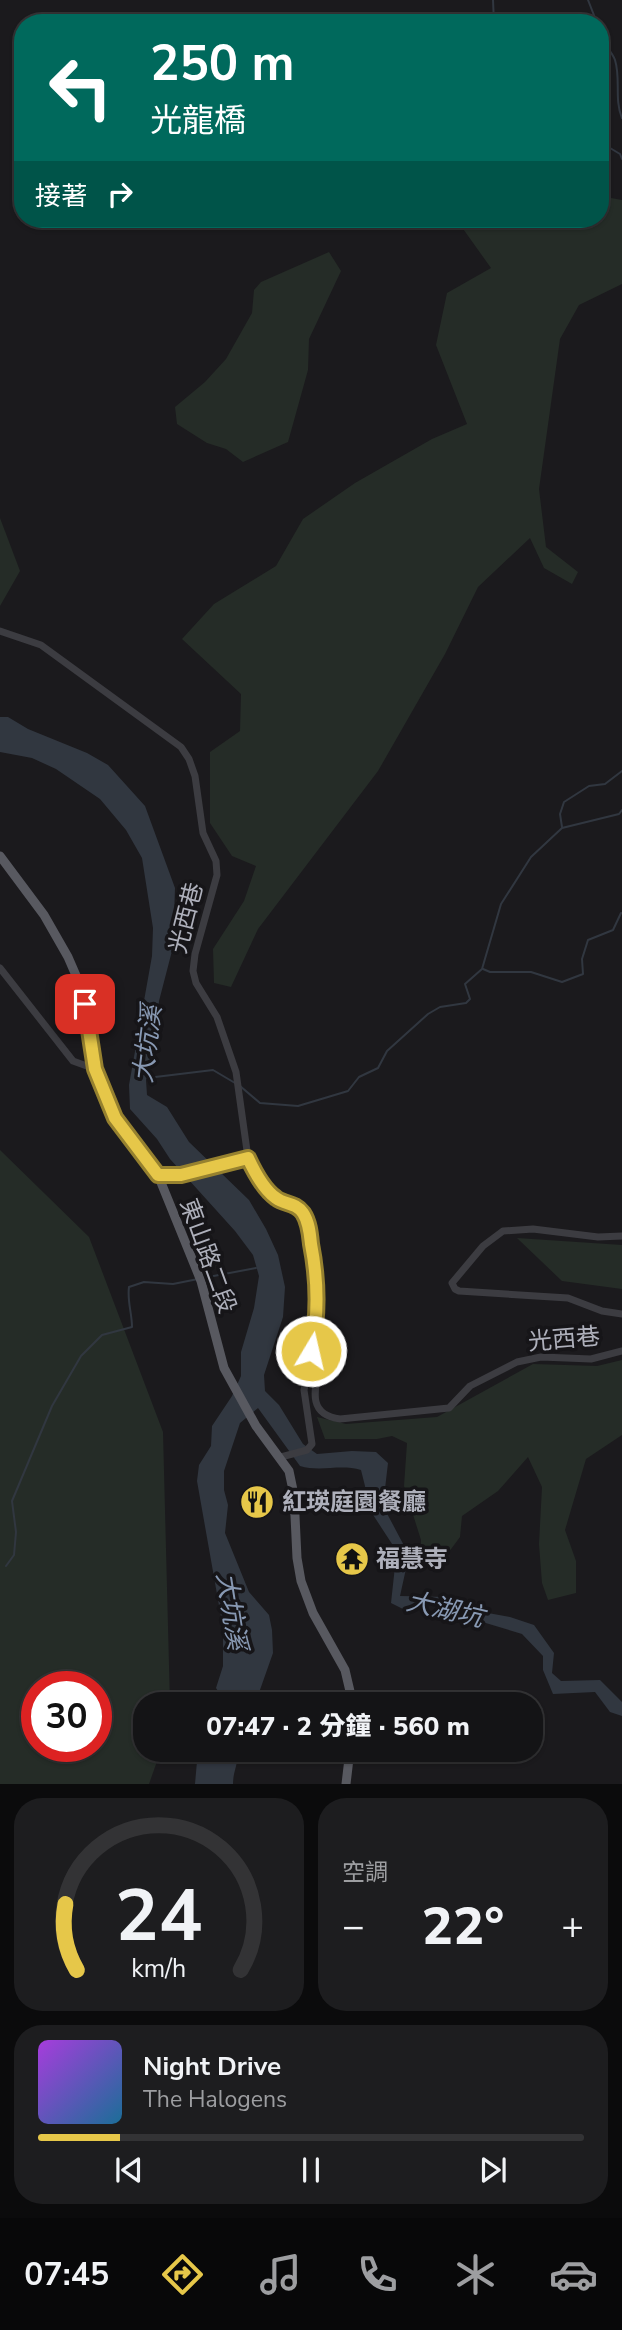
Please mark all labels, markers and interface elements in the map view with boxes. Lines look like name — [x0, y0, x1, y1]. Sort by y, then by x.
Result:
text: 250 m — [150, 30, 294, 97]
icon: left — [35, 42, 126, 133]
text: 光龍橋 — [150, 99, 246, 142]
icon: right — [101, 175, 139, 213]
text: 接著 — [35, 179, 87, 214]
street label: 光西巷 — [162, 879, 210, 957]
pin — [55, 974, 115, 1034]
icon: arrive — [66, 985, 104, 1023]
water label: 大坑溪 — [125, 999, 170, 1085]
street label: 東山路二段 — [172, 1194, 244, 1318]
position arrow — [274, 1314, 348, 1388]
street label: 光西巷 — [527, 1320, 601, 1358]
restaurant icon: 紅瑛庭園餐廳 — [238, 1483, 276, 1521]
place label: 紅瑛庭園餐廳 — [282, 1486, 426, 1518]
temple icon: 福慧寺 — [333, 1540, 371, 1578]
place label: 福慧寺 — [376, 1543, 448, 1575]
water label: 大坑溪 — [208, 1570, 256, 1656]
water label: 大湖坑 — [403, 1584, 491, 1636]
speed limit sign: 30 — [21, 1671, 112, 1762]
text: 07:47 · 2 分鐘 · 560 m — [206, 1709, 470, 1744]
text: 空調 — [342, 1857, 388, 1888]
text: 24 — [115, 1867, 203, 1967]
text: 22° — [422, 1891, 504, 1962]
text: − — [342, 1901, 365, 1952]
text: + — [561, 1901, 584, 1952]
text: km/h — [131, 1952, 187, 1986]
text: Night Drive — [143, 2049, 281, 2084]
text: The Halogens — [143, 2084, 287, 2115]
icon: previous — [110, 2151, 148, 2189]
icon: pause — [292, 2151, 330, 2189]
icon: next — [474, 2151, 512, 2189]
icon: directions — [158, 2250, 207, 2299]
icon: music — [256, 2250, 305, 2299]
icon: phone — [353, 2250, 402, 2299]
icon: climate — [451, 2250, 500, 2299]
icon: car — [549, 2250, 598, 2299]
text: 07:45 — [24, 2253, 109, 2296]

